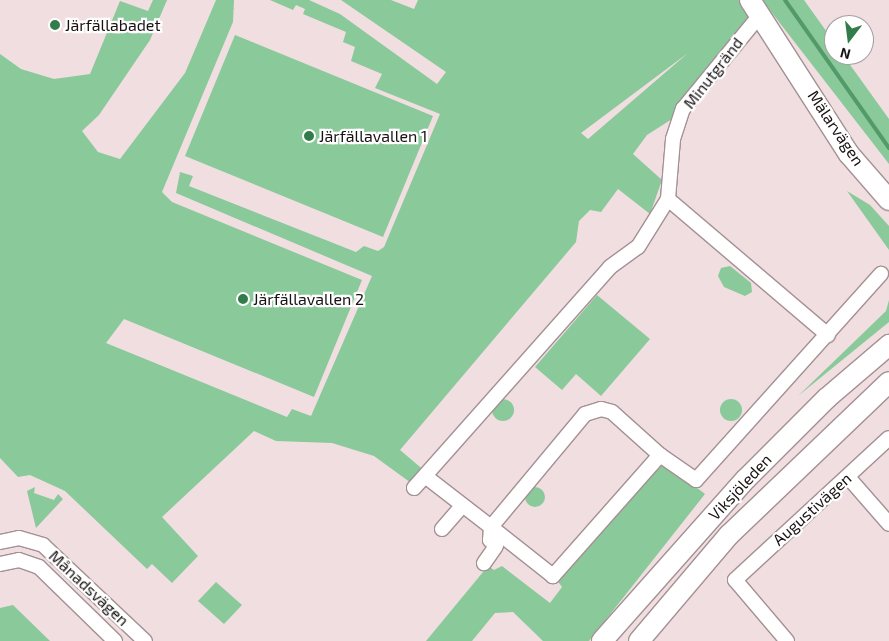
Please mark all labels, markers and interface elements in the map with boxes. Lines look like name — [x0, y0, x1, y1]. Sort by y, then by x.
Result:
place label: Järfällabadet — [65, 15, 161, 35]
north arrow — [824, 15, 874, 65]
marker: Järfällabadet — [49, 19, 61, 31]
street label: Minutgränd — [679, 34, 747, 112]
text: N — [838, 44, 852, 64]
street label: Mälarvägen — [804, 87, 868, 169]
place label: Järfällavallen 1 — [319, 126, 427, 146]
marker: Järfällavallen 1 — [303, 130, 315, 142]
place label: Järfällavallen 2 — [253, 289, 364, 309]
marker: Järfällavallen 2 — [237, 293, 249, 305]
street label: Viksjöleden — [705, 450, 775, 524]
street label: Augustivägen — [769, 469, 855, 549]
street label: Månadsvägen — [45, 546, 133, 630]

